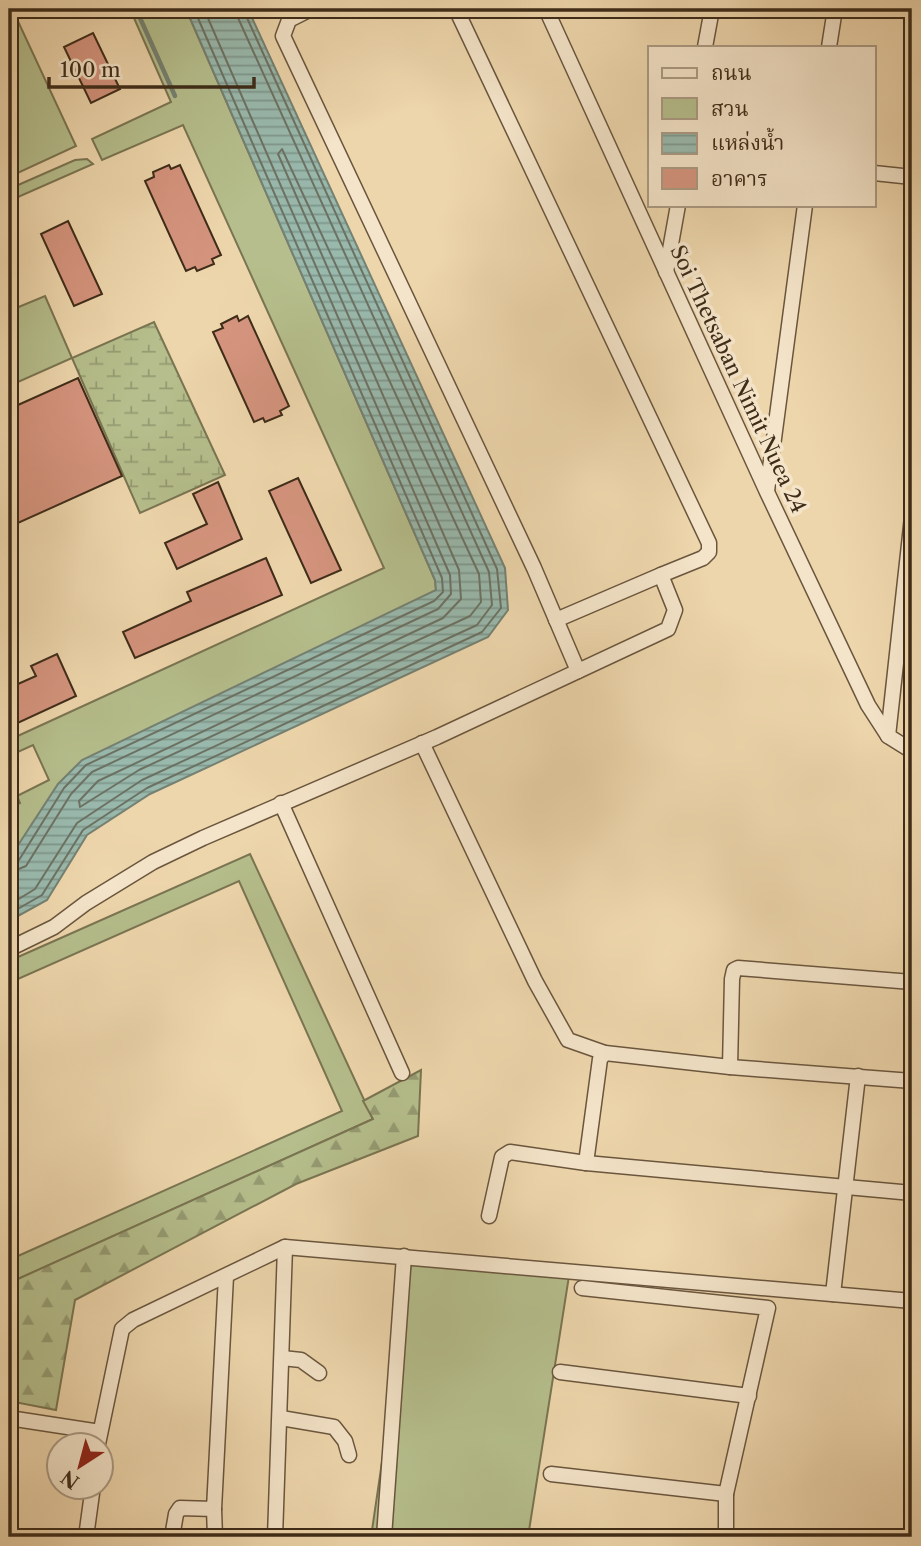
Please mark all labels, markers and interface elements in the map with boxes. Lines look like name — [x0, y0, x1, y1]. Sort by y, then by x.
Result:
scale bar — [49, 46, 254, 90]
legend — [648, 46, 876, 206]
text: 100 m — [60, 57, 121, 82]
text: ถนน — [711, 60, 752, 85]
text: สวน — [711, 96, 749, 121]
text: แหล่งน้ำ — [711, 127, 784, 155]
text: อาคาร — [711, 166, 768, 191]
street label: Soi Thetsaban Nimit Nuea 24 — [665, 241, 812, 517]
north arrow — [46, 1430, 116, 1500]
text: N — [57, 1465, 84, 1494]

